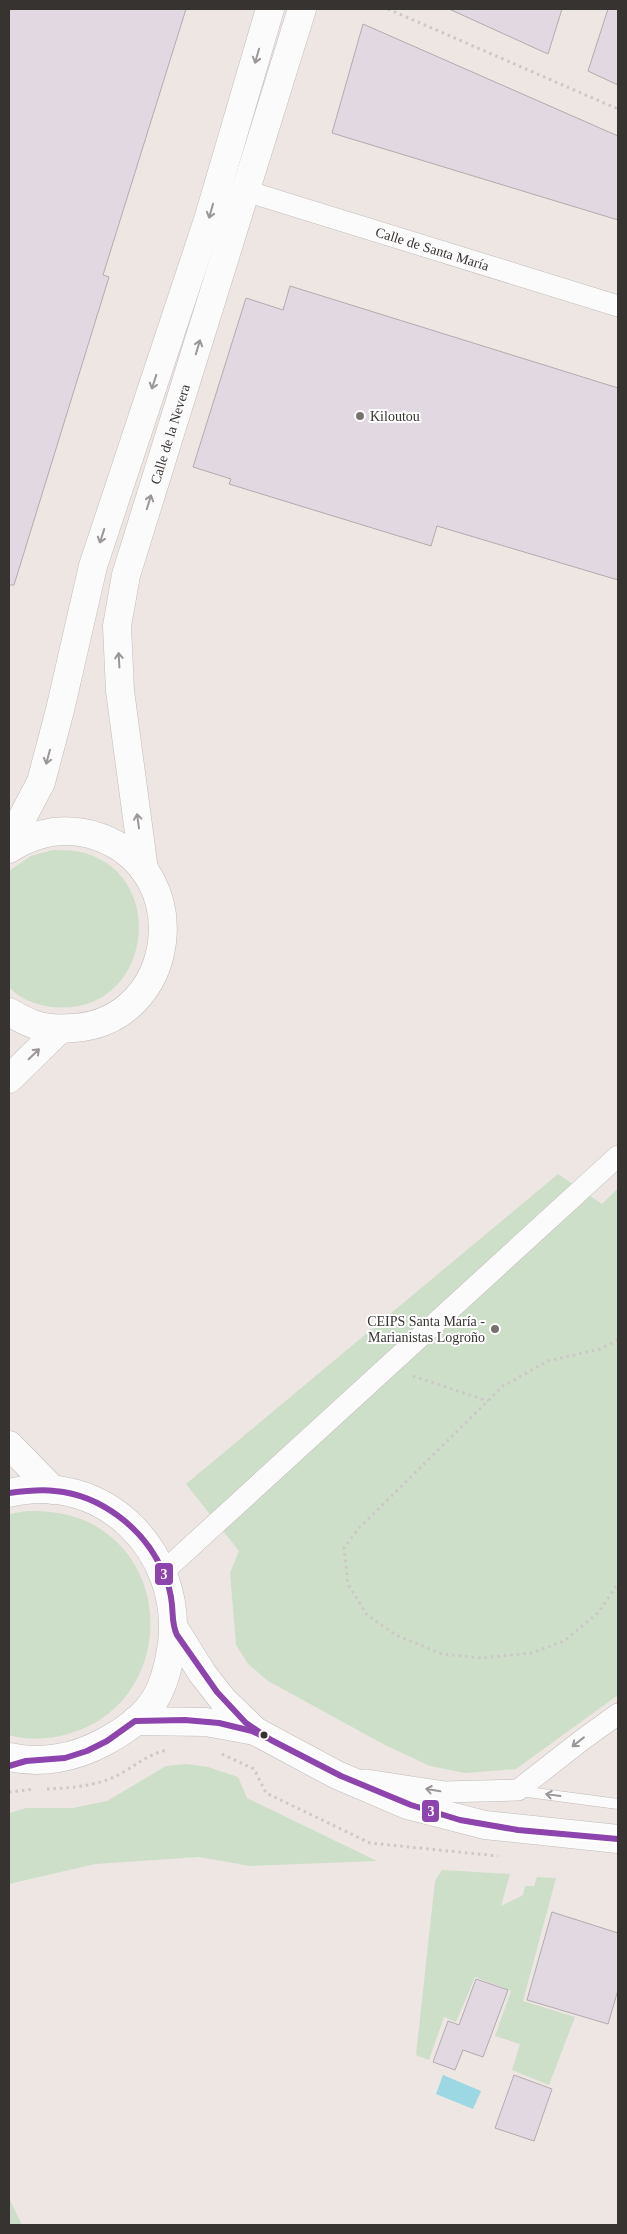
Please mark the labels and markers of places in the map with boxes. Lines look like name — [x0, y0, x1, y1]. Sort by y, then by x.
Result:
place label: Kiloutou — [370, 409, 420, 424]
marker: Kiloutou — [354, 410, 366, 422]
place label: CEIPS Santa María - Marianistas Logroño — [367, 1314, 485, 1345]
marker: CEIPS Santa María - Marianistas Logroño — [489, 1323, 501, 1335]
unlabelled marker — [259, 1730, 269, 1740]

